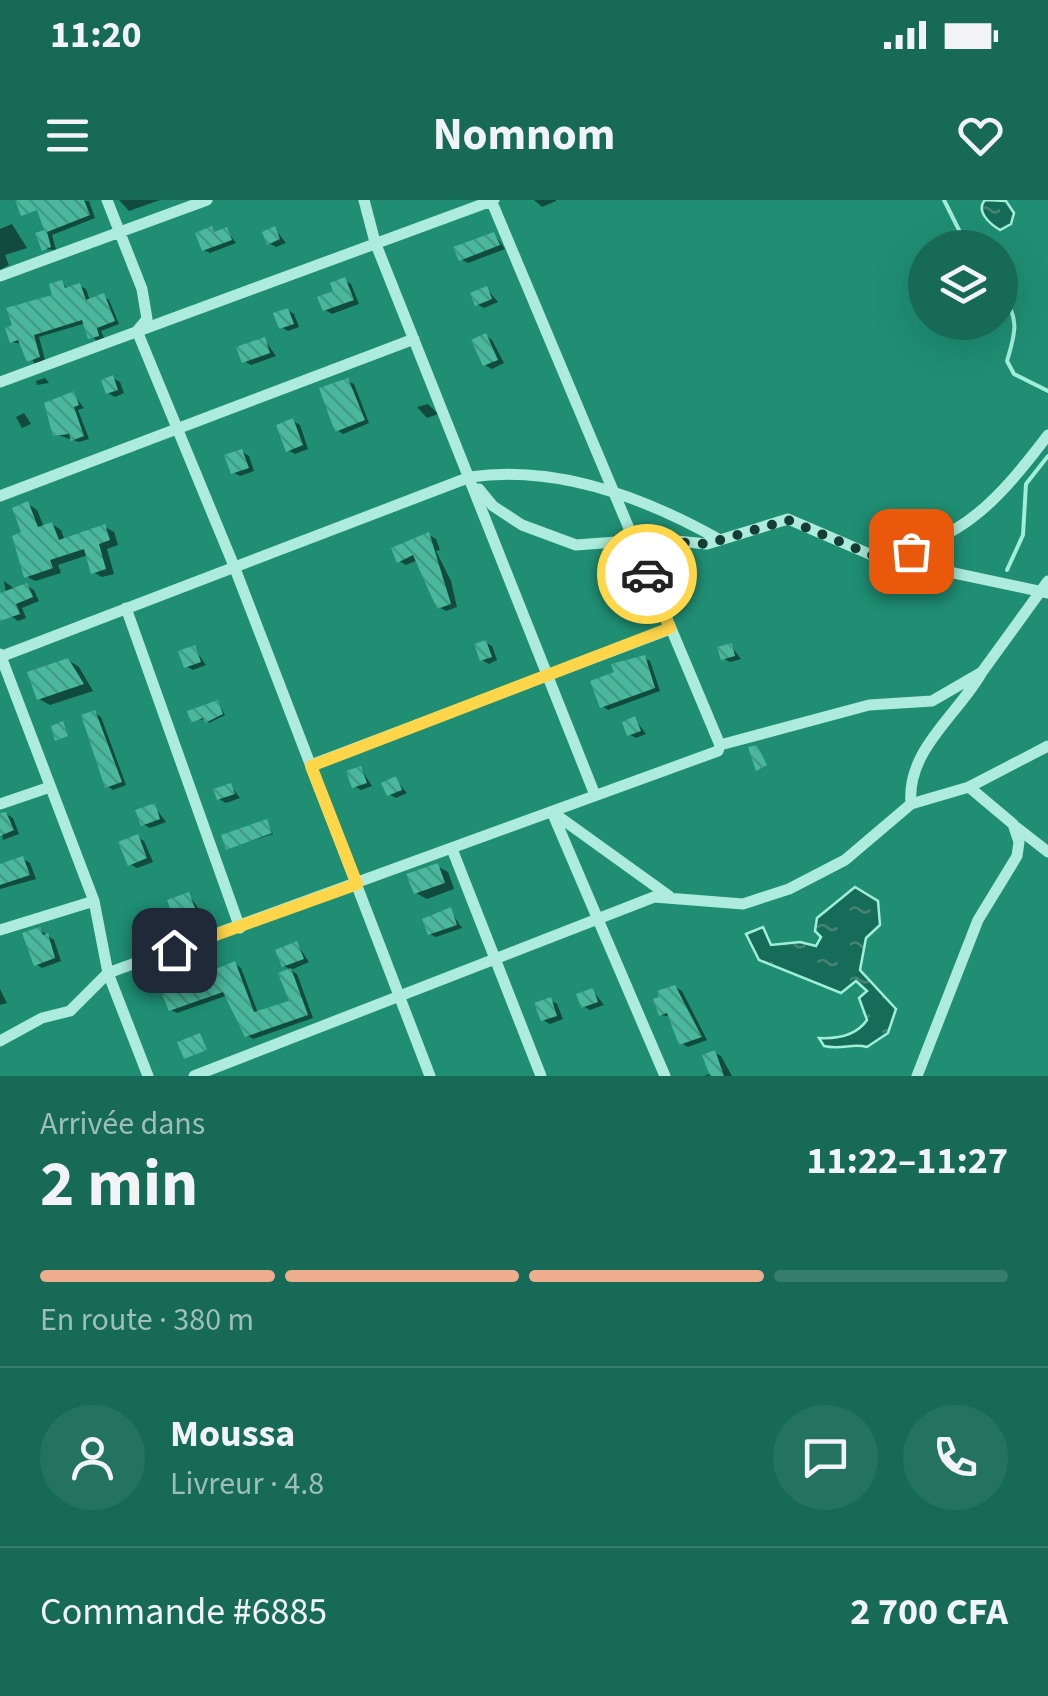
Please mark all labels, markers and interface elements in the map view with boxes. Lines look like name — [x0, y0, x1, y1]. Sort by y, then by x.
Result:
text: 11:20 — [50, 8, 142, 62]
text: Nomnom — [433, 103, 615, 167]
icon: menu — [40, 108, 95, 163]
icon: heart — [953, 108, 1008, 163]
map controls — [908, 230, 1018, 340]
button: layers — [908, 230, 1018, 340]
pin — [869, 509, 954, 594]
courier — [597, 524, 697, 624]
icon: bag — [884, 524, 939, 579]
icon: car — [620, 547, 675, 602]
pin — [132, 908, 217, 993]
icon: home — [147, 923, 202, 978]
text: Arrivée dans — [40, 1101, 205, 1147]
text: 11:22–11:27 — [806, 1134, 1008, 1188]
text: 2 min — [40, 1138, 198, 1231]
text: En route · 380 m — [40, 1297, 254, 1343]
button: person — [40, 1405, 145, 1510]
button: chat — [773, 1405, 878, 1510]
button: phone — [903, 1405, 1008, 1510]
text: Moussa — [170, 1407, 295, 1461]
text: Livreur · 4.8 — [170, 1461, 324, 1507]
text: Commande #6885 — [40, 1585, 327, 1639]
text: 2 700 CFA — [850, 1585, 1008, 1639]

